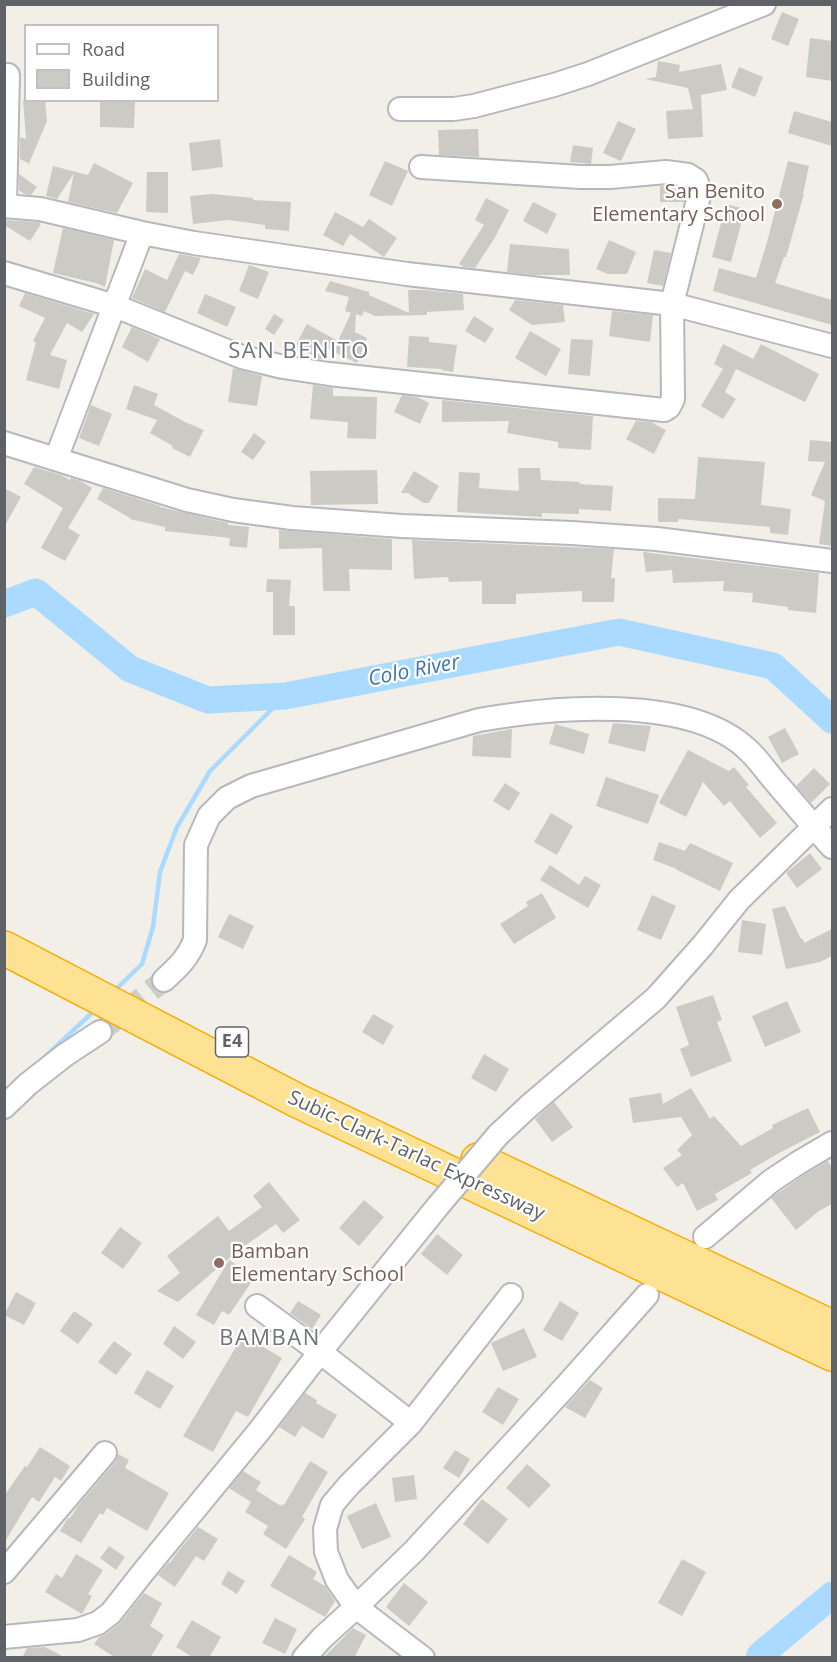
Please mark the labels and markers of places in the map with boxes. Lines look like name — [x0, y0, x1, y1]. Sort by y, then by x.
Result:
place label: San Benito Elementary School — [592, 180, 765, 227]
marker: San Benito Elementary School — [770, 197, 784, 211]
place label: Bamban Elementary School — [231, 1240, 404, 1287]
marker: Bamban Elementary School — [212, 1256, 226, 1270]

